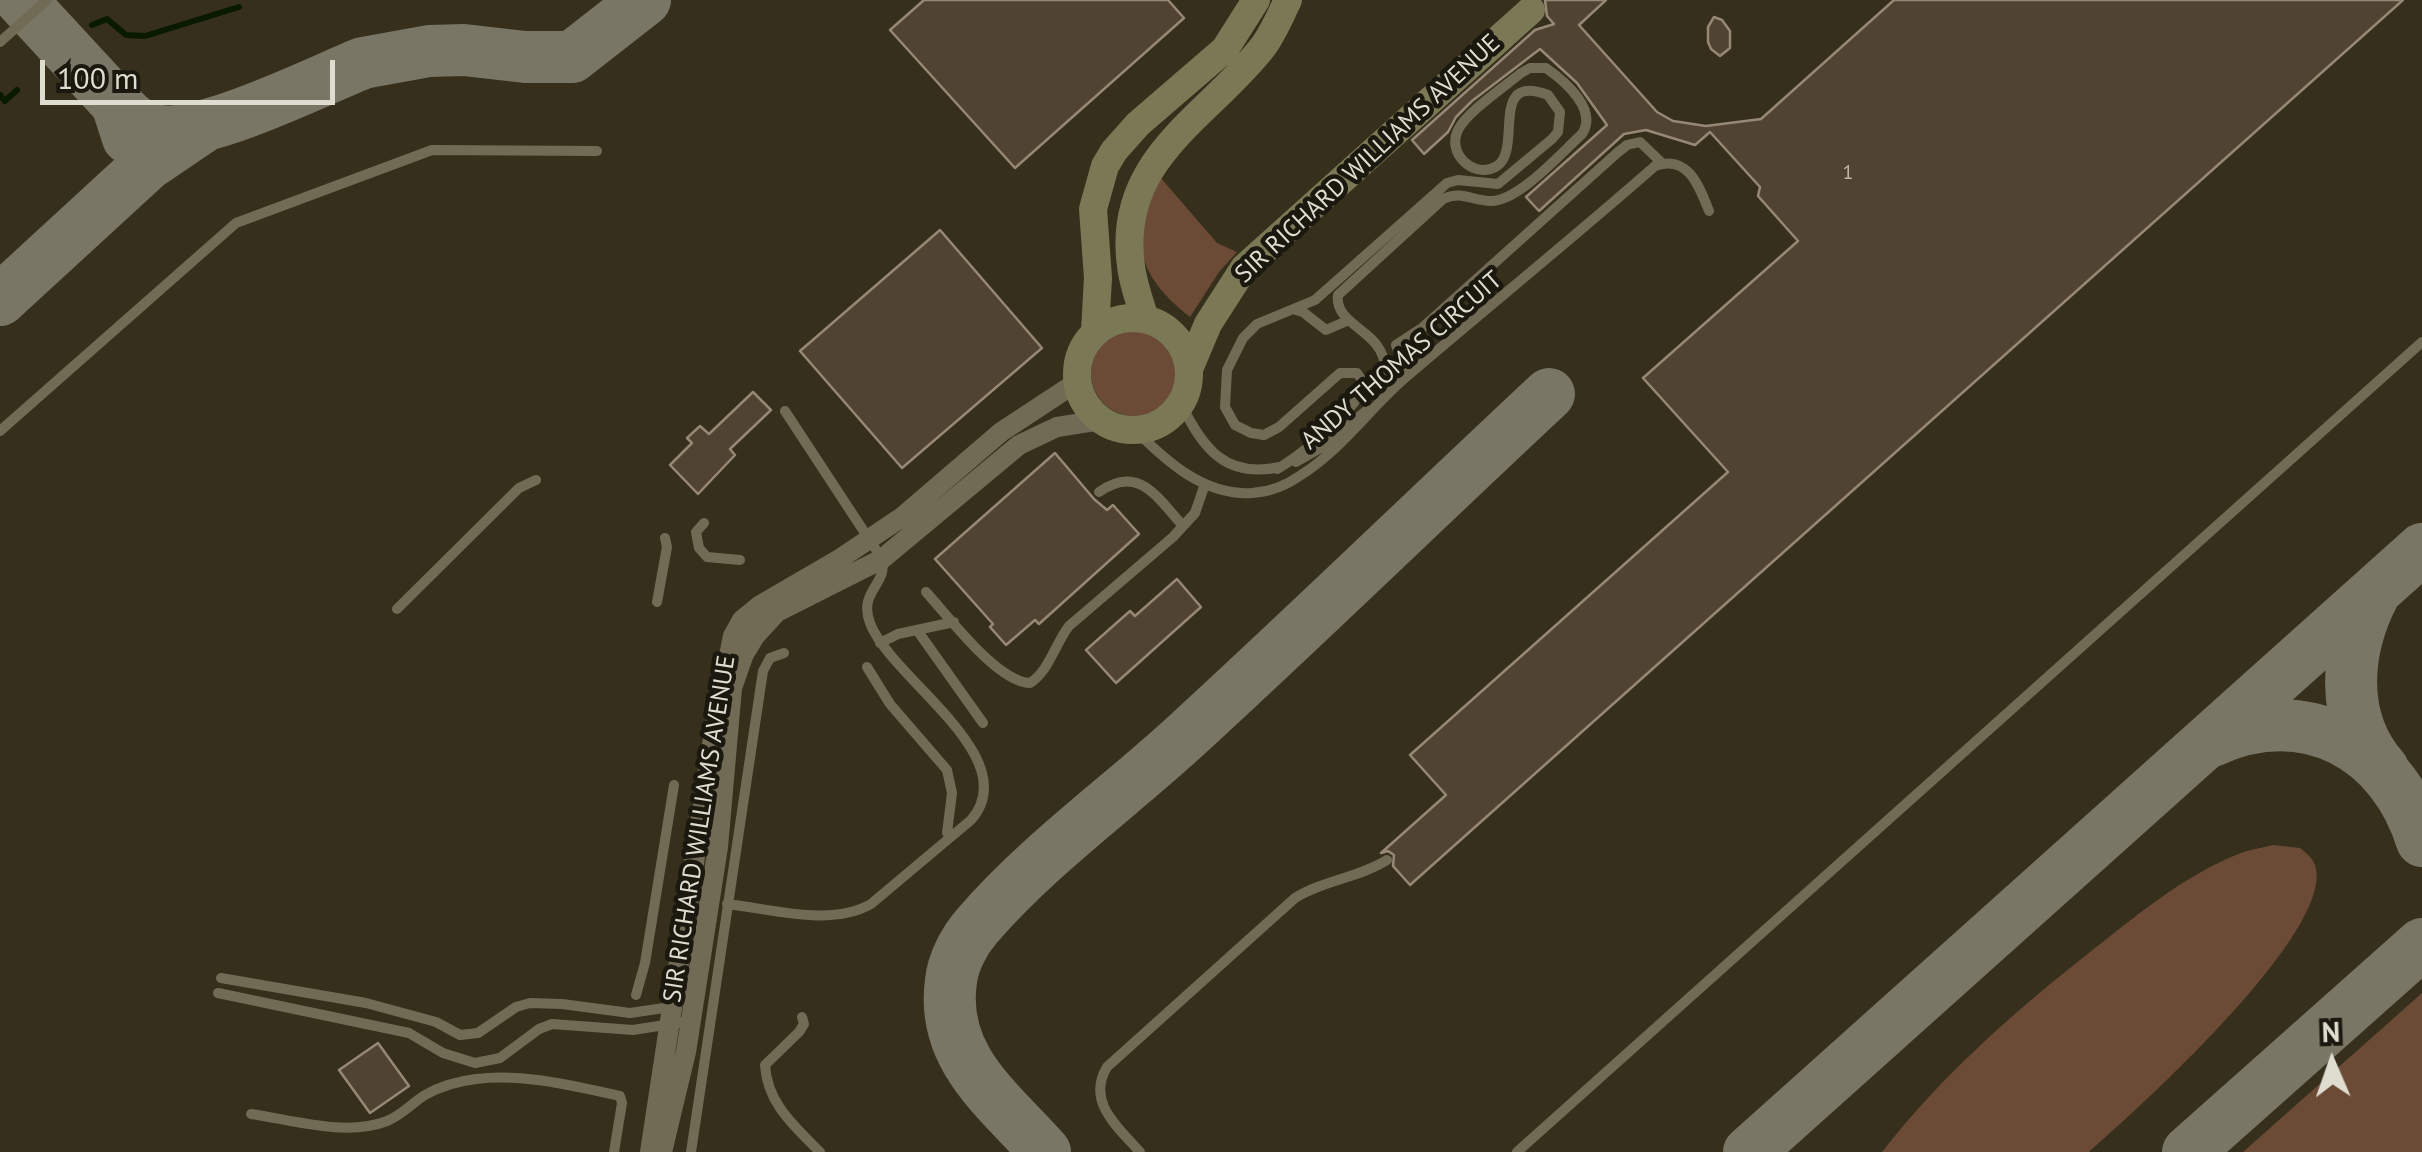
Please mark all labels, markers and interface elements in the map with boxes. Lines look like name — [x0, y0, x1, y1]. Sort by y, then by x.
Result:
street label: SIR RICHARD WILLIAMS AVENUE — [1229, 28, 1507, 290]
scale bar — [45, 40, 340, 102]
text: 100 m — [57, 58, 138, 97]
house number: 1 — [1843, 161, 1853, 185]
street label: ANDY THOMAS CIRCUIT — [1295, 266, 1509, 456]
street label: SIR RICHARD WILLIAMS AVENUE — [658, 653, 742, 1005]
north arrow — [2282, 1012, 2382, 1112]
text: N — [2321, 1013, 2341, 1050]

